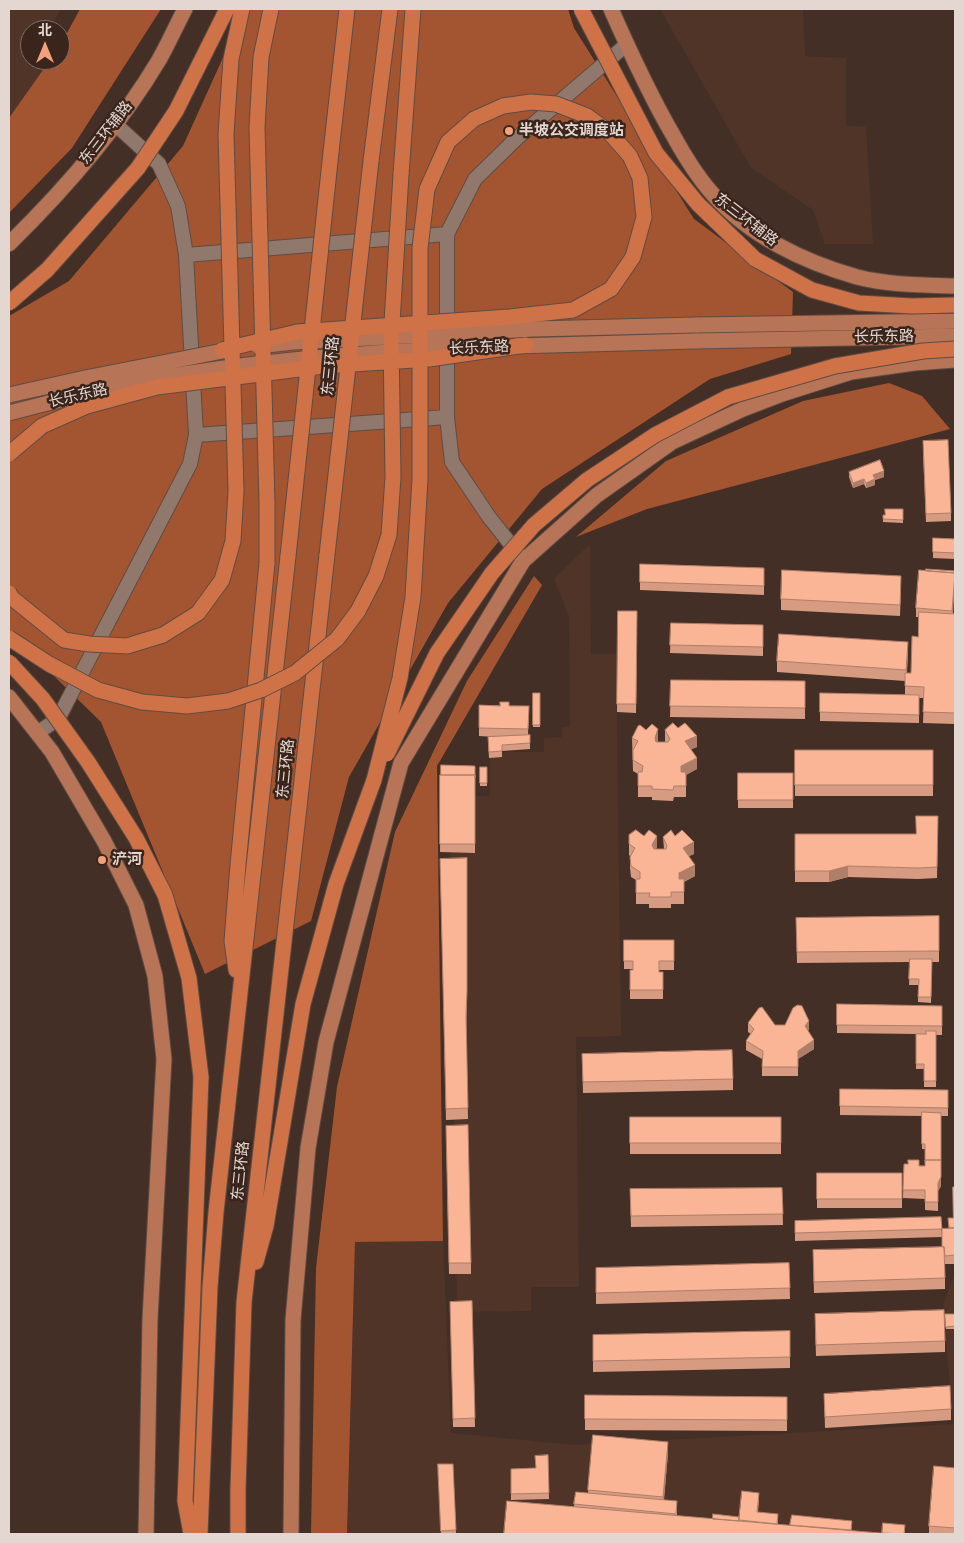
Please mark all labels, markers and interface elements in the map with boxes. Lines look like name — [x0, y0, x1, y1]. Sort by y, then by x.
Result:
north arrow — [20, 20, 70, 70]
text: 北 — [38, 22, 52, 39]
street label: 东三环辅路 — [76, 98, 136, 168]
place label: 半坡公交调度站 — [519, 122, 624, 140]
marker: 半坡公交调度站 — [503, 125, 515, 137]
street label: 东三环辅路 — [711, 190, 781, 250]
street label: 长乐东路 — [854, 327, 914, 347]
street label: 东三环路 — [319, 335, 343, 397]
street label: 长乐东路 — [449, 337, 509, 359]
street label: 长乐东路 — [47, 380, 109, 412]
street label: 东三环路 — [274, 738, 298, 800]
place label: 浐河 — [112, 851, 142, 869]
marker: 浐河 — [96, 854, 108, 866]
street label: 东三环路 — [229, 1140, 253, 1202]

